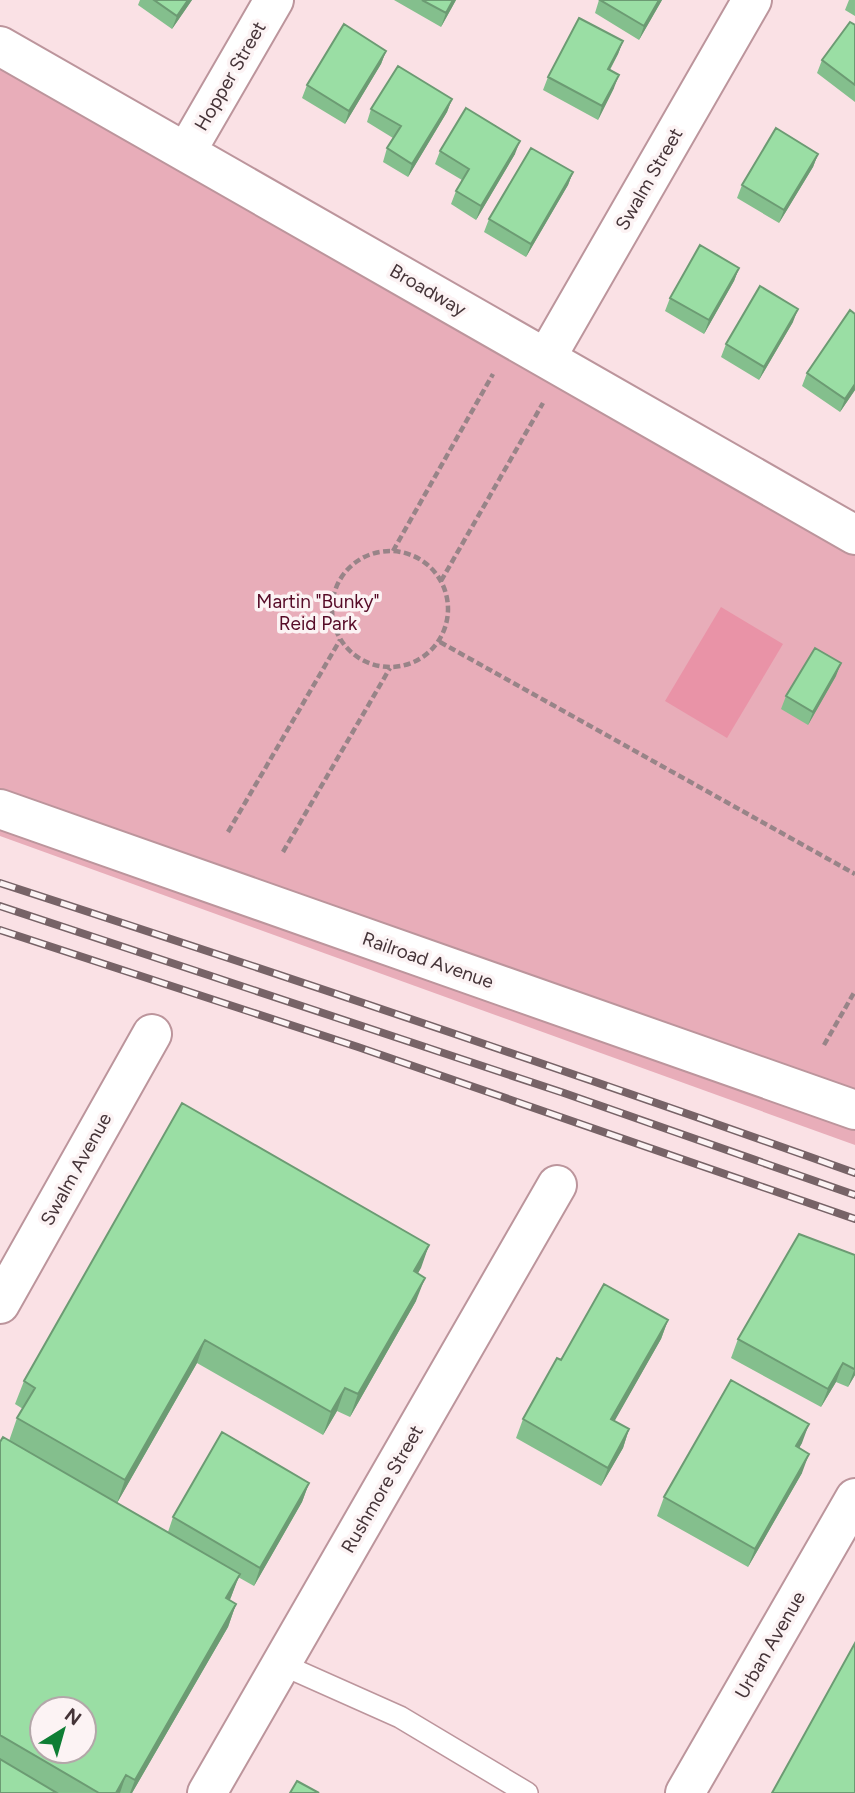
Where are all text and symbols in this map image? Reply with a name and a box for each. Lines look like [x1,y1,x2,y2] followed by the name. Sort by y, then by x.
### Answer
[189,17,271,135] street label: Hopper Street
[610,124,688,234] street label: Swalm Street
[386,259,470,321] street label: Broadway
[256,590,380,635] park label: Martin "Bunky" Reid Park
[359,927,497,993] street label: Railroad Avenue
[36,1109,116,1229] street label: Swalm Avenue
[336,1421,428,1557] street label: Rushmore Street
[730,1587,810,1703] street label: Urban Avenue
[28,1695,98,1765] north arrow
[60,1703,86,1730] text: N

